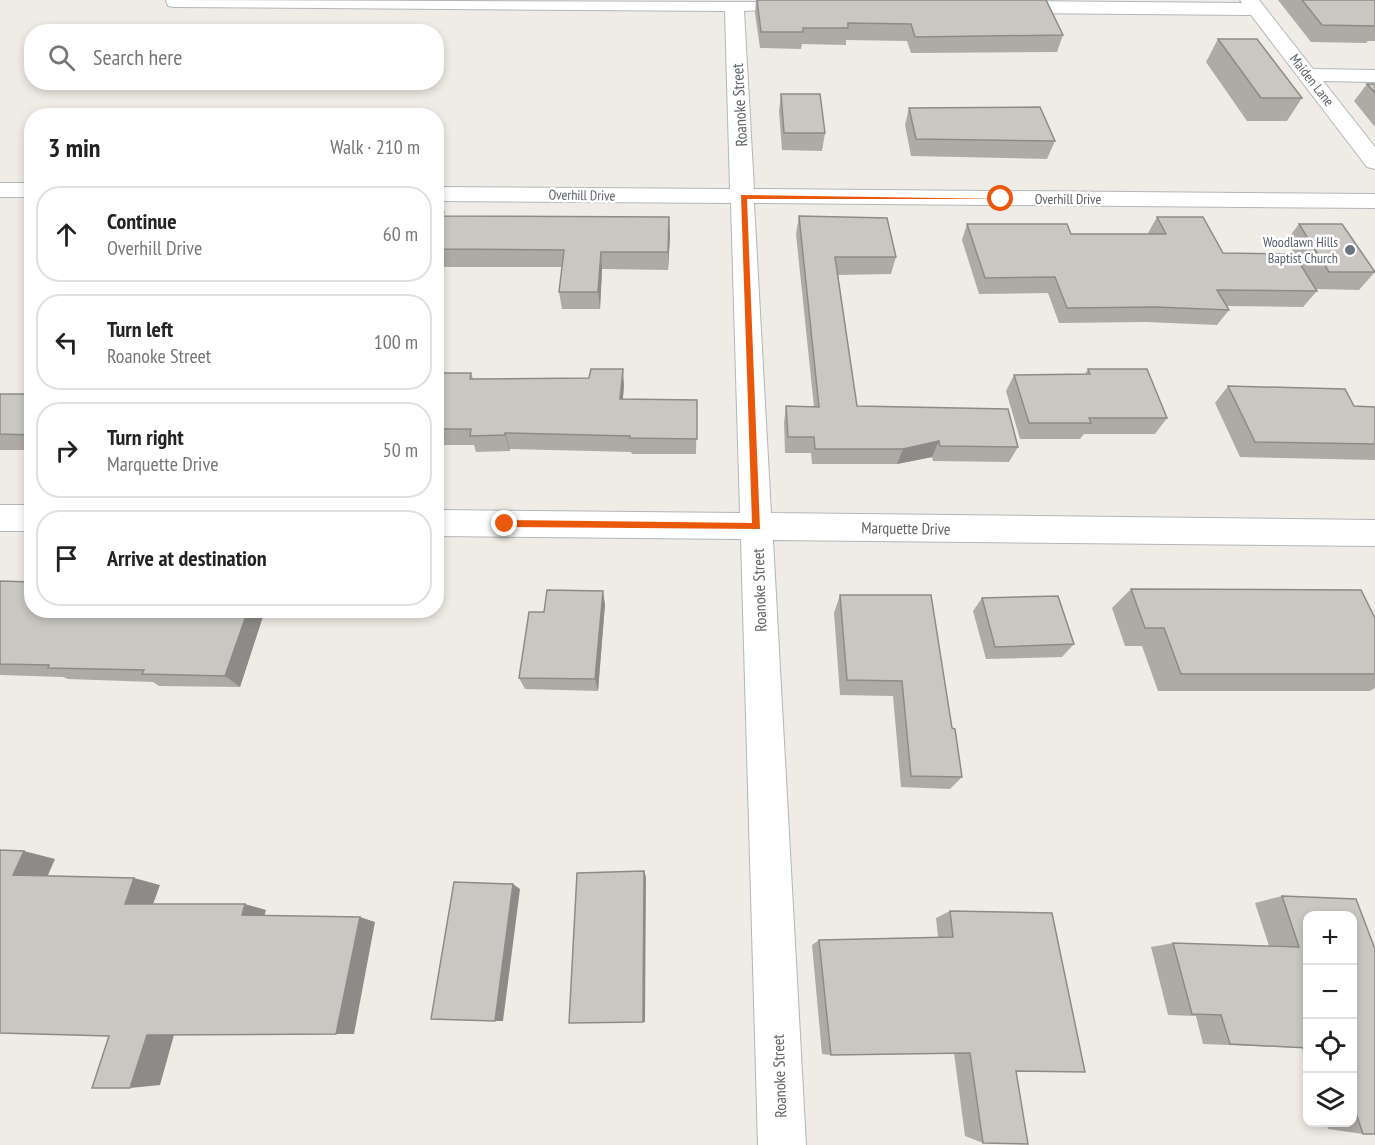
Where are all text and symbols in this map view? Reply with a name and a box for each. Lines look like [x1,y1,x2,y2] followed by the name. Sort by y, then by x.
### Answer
[24,24,444,90] search box
[45,41,78,74] icon: search
[93,43,182,71] text: Search here
[1286,50,1338,110] street label: Maiden Lane
[727,62,751,147] street label: Roanoke Street
[48,131,101,164] text: 3 min
[330,134,420,160] text: Walk · 210 m
[548,185,616,205] street label: Overhill Drive
[987,185,1013,211] route start
[1035,190,1102,208] street label: Overhill Drive
[107,207,177,235] text: Continue
[50,218,83,251] icon: ahead
[383,221,418,247] text: 60 m
[1263,233,1338,267] place label: Woodlawn Hills Baptist Church
[107,235,202,261] text: Overhill Drive
[1343,243,1357,257] marker: Woodlawn Hills Baptist Church
[107,315,173,343] text: Turn left
[50,326,83,359] icon: left
[374,329,418,355] text: 100 m
[107,343,211,369] text: Roanoke Street
[107,423,184,451] text: Turn right
[50,434,83,467] icon: right
[383,437,418,463] text: 50 m
[107,451,218,477] text: Marquette Drive
[491,510,517,536] route end
[861,517,951,539] street label: Marquette Drive
[50,542,83,575] icon: arrive
[107,544,267,572] text: Arrive at destination
[748,547,770,632] street label: Roanoke Street
[1303,911,1357,1127] map controls
[1303,911,1357,965] button: +
[1303,965,1357,1019] button: −
[1303,1019,1357,1073] button: locate
[768,1033,790,1118] street label: Roanoke Street
[1303,1073,1357,1127] button: layers

